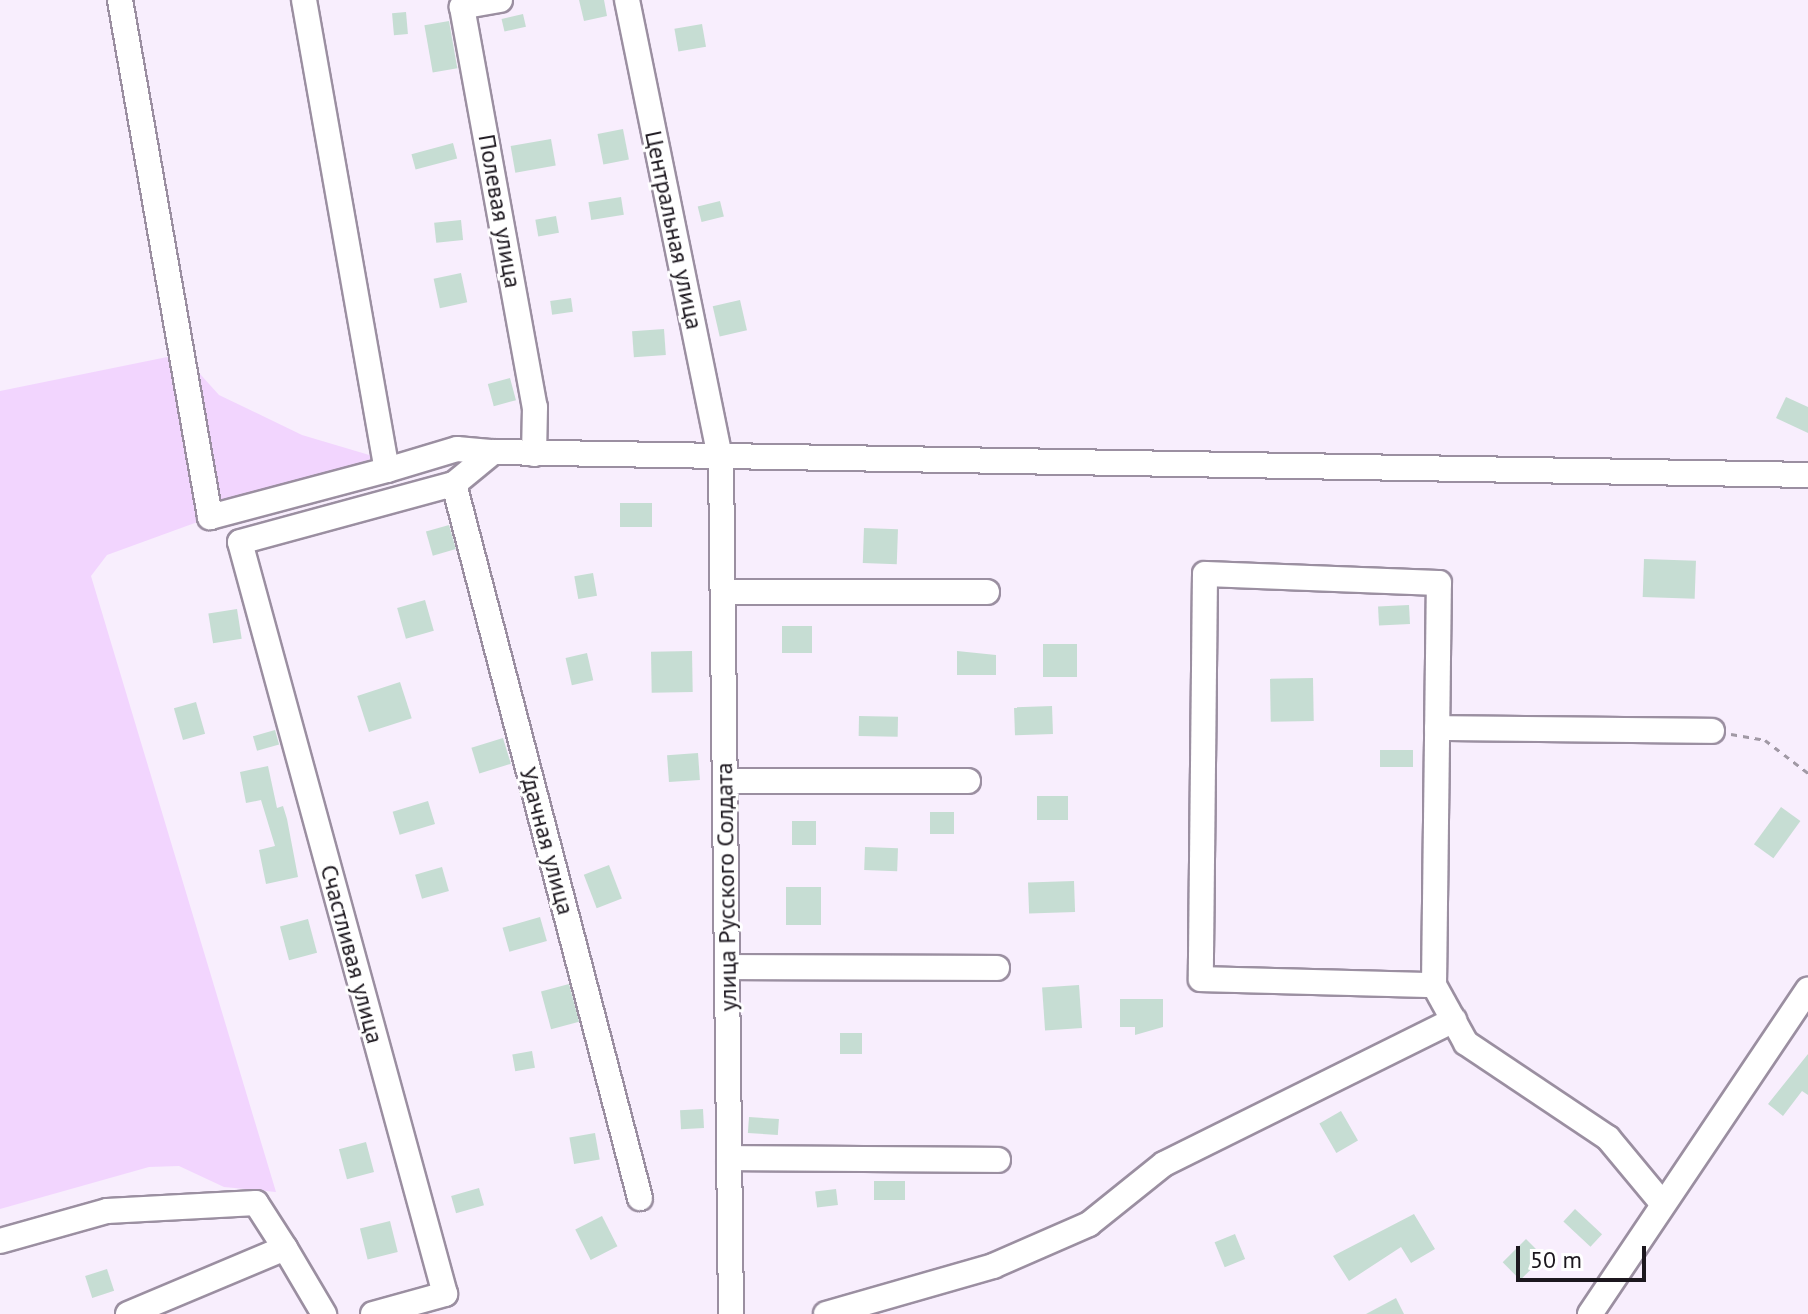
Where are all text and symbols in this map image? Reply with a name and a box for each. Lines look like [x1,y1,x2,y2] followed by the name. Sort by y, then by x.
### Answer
[639,128,709,332] street label: Центральная улица
[472,132,528,290] street label: Полевая улица
[709,762,743,1012] street label: улица Русского Солдата
[513,764,581,918] street label: Удачная улица
[314,862,390,1046] street label: Счастливая улица
[1520,1230,1650,1280] scale bar
[1530,1244,1582,1275] text: 50 m

